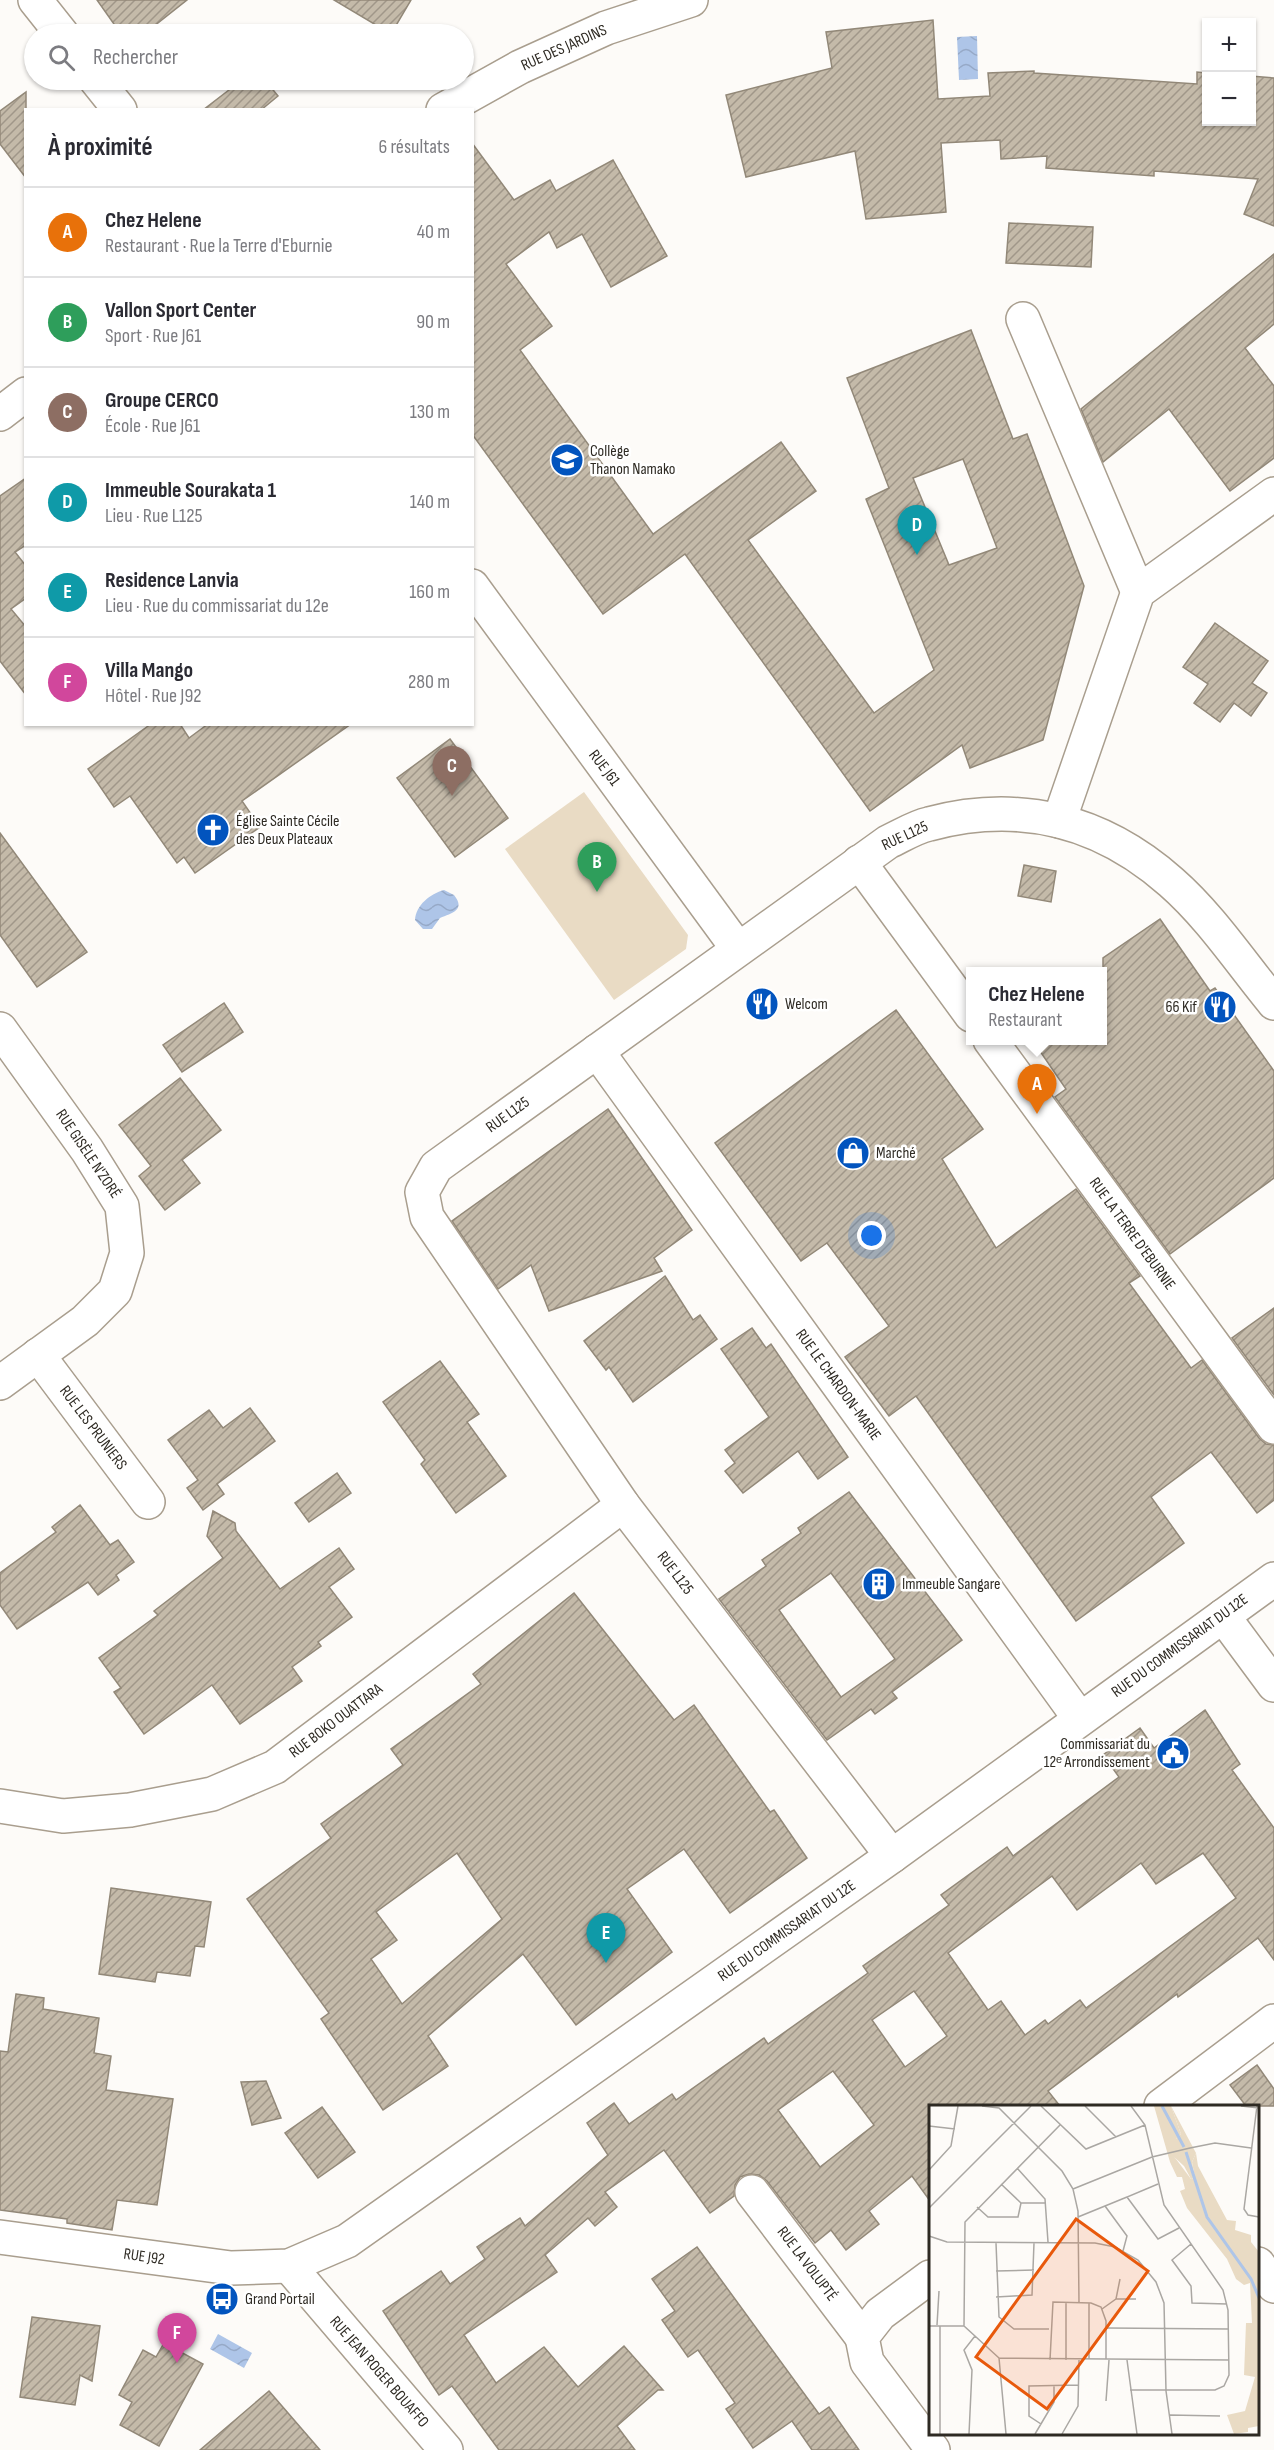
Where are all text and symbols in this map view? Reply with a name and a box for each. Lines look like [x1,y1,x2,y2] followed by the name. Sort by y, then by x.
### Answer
[1202,18,1256,126] map controls
[1202,18,1256,72] button: +
[518,21,610,75] street label: RUE DES JARDINS
[24,24,474,90] search box
[45,41,78,74] icon: search
[93,44,178,71] text: Rechercher
[1202,72,1256,126] button: −
[48,132,153,163] text: À proximité
[379,135,450,159] text: 6 résultats
[105,207,202,234] text: Chez Helene
[63,220,72,244] text: A
[417,220,450,244] text: 40 m
[105,234,333,258] text: Restaurant · Rue la Terre d'Eburnie
[105,297,256,324] text: Vallon Sport Center
[63,310,72,334] text: B
[416,310,450,334] text: 90 m
[105,324,201,348] text: Sport · Rue J61
[105,387,219,414] text: Groupe CERCO
[62,400,73,424] text: C
[410,400,450,424] text: 130 m
[105,414,200,438] text: École · Rue J61
[549,442,585,478] school or university icon: Collège Thanon Namako
[590,442,676,479] place label: Collège Thanon Namako
[105,477,276,504] text: Immeuble Sourakata 1
[62,490,73,514] text: D
[410,490,450,514] text: 140 m
[105,504,203,528] text: Lieu · Rue L125
[898,506,936,555] pin: D
[105,567,239,594] text: Residence Lanvia
[63,580,72,604] text: E
[409,580,450,604] text: 160 m
[105,594,329,618] text: Lieu · Rue du commissariat du 12e
[105,657,193,684] text: Villa Mango
[63,670,72,694] text: F
[408,670,450,694] text: 280 m
[105,684,202,708] text: Hôtel · Rue J92
[432,746,472,796] pin: C
[584,746,624,790] street label: RUE J61
[195,812,231,848] church icon: Église Sainte Cécile des Deux Plateaux
[236,812,340,849] place label: Église Sainte Cécile des Deux Plateaux
[879,817,931,855] street label: RUE L125
[578,842,616,892] pin: B
[966,967,1107,1045] popup
[988,981,1085,1008] text: Chez Helene
[744,986,780,1022] restaurant icon: Welcom
[1202,989,1238,1025] restaurant icon: 66 Kif
[785,995,828,1014] place label: Welcom
[1166,998,1197,1017] place label: 66 Kif
[988,1008,1062,1032] text: Restaurant
[1018,1064,1056,1114] pin: A
[483,1093,533,1137] street label: RUE L125
[51,1106,125,1202] street label: RUE GISÈLE N'ZORÉ
[835,1135,871,1171] shop icon: Marché
[876,1144,916,1163] place label: Marché
[1085,1174,1179,1294] street label: RUE LA TERRE D'EBURNIE
[857,1221,886,1250] your location
[791,1326,885,1444] street label: RUE LE CHARDON-MARIE
[55,1382,131,1474] street label: RUE LES PRUNIERS
[653,1548,697,1598] street label: RUE L125
[861,1566,897,1602] building icon: Immeuble Sangare
[902,1575,1000,1594] place label: Immeuble Sangare
[1108,1590,1252,1702] street label: RUE DU COMMISSARIAT DU 12E
[286,1680,387,1762] street label: RUE BOKO OUATTARA
[1044,1735,1150,1772] place label: Commissariat du 12ᵉ Arrondissement
[1155,1735,1191,1771] public building icon: Commissariat du 12ᵉ Arrondissement
[714,1876,860,1986] street label: RUE DU COMMISSARIAT DU 12E
[586,1914,626,1963] pin: E
[929,2105,1259,2435] inset map
[773,2223,841,2305] street label: RUE LA VOLUPTÉ
[122,2245,166,2269] street label: RUE J92
[204,2281,240,2317] bus stop icon: Grand Portail
[245,2290,315,2309] place label: Grand Portail
[325,2312,433,2432] street label: RUE JEAN ROGER BOUAFFO
[158,2314,196,2363] pin: F

